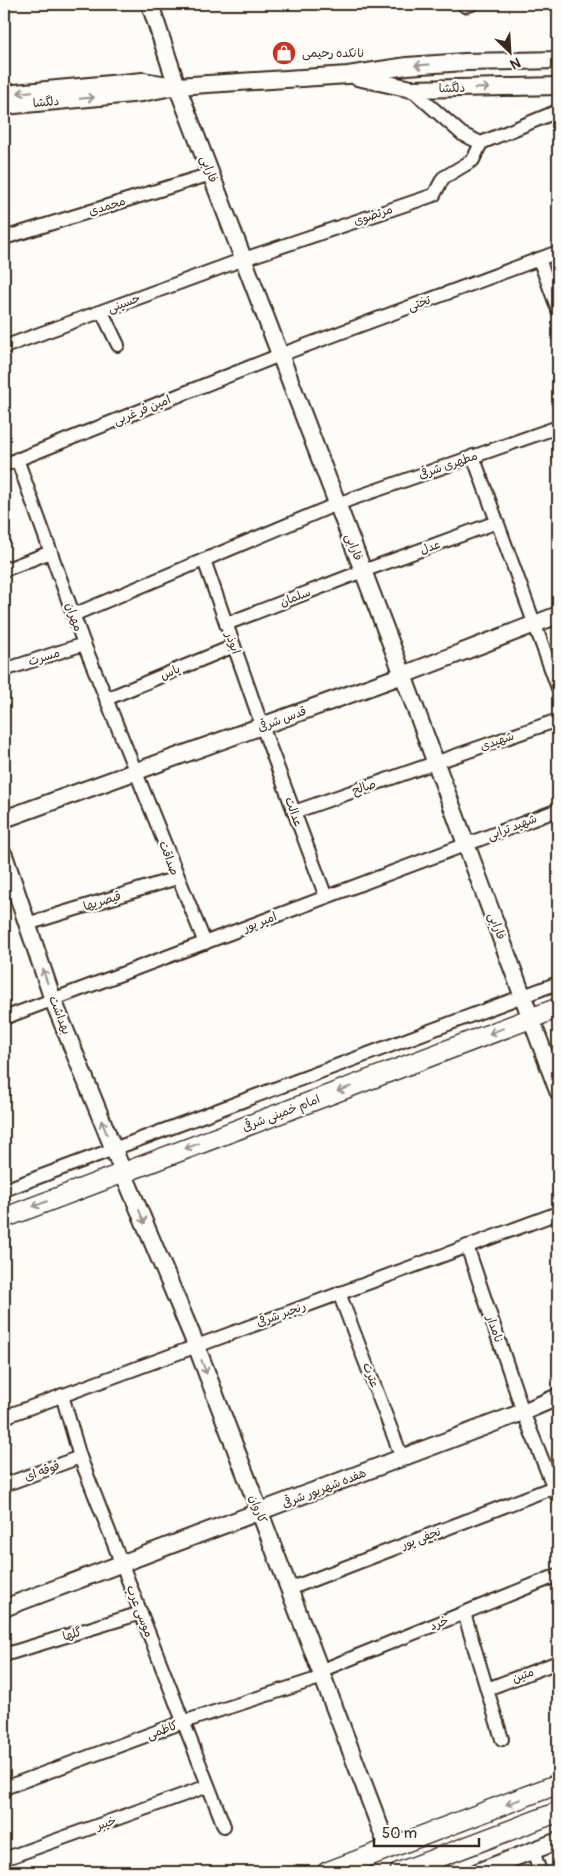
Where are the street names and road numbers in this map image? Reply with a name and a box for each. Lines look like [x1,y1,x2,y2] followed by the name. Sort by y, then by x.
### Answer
[439,81,465,96] street label: دلگشا
[32,94,60,111] street label: دلگشا
[197,154,220,185] street label: فارابی
[87,194,128,219] street label: محمدی
[352,202,395,229] street label: مرتضوی
[106,291,143,316] street label: حسینی
[406,292,433,315] street label: تختی
[111,392,173,429] street label: امین فر غربی
[417,448,480,483] street label: مطهری شرقی
[342,532,365,563] street label: فارابی
[418,537,442,558] street label: عدل
[278,585,313,610] street label: سلمان
[62,601,85,634] street label: مهران
[221,629,243,656] street label: ابوذر
[26,645,62,670] street label: مسرت
[158,662,182,683] street label: یاس
[256,704,309,735] street label: قدس شرقی
[478,729,516,754] street label: شهیدی
[350,776,378,799] street label: صالح
[281,795,306,829] street label: عدالت
[485,811,539,844] street label: شهید ترابی
[155,839,182,878] street label: صداقت
[81,889,123,914] street label: قیصریها
[240,909,279,936] street label: امیر پور
[485,911,508,942] street label: فارابی
[45,994,74,1037] street label: بهداشت
[240,1092,323,1136] street label: امام خمینی شرقی
[254,1299,308,1330] street label: رنجبر شرقی
[483,1312,506,1345] street label: نامدار
[359,1361,382,1390] street label: عترت
[22,1458,62,1485] street label: قوقه ای
[280,1465,369,1511] street label: هفده شهریور شرقی
[245,1493,270,1526] street label: کاروان
[398,1524,443,1553] street label: نجفی پور
[123,1583,156,1639] street label: موسی عرب
[428,1613,451,1634] street label: خرد
[61,1625,83,1644] street label: گلها
[510,1664,536,1686] street label: متین
[145,1718,180,1743] street label: کاظمی
[93,1813,118,1834] street label: خیبر

